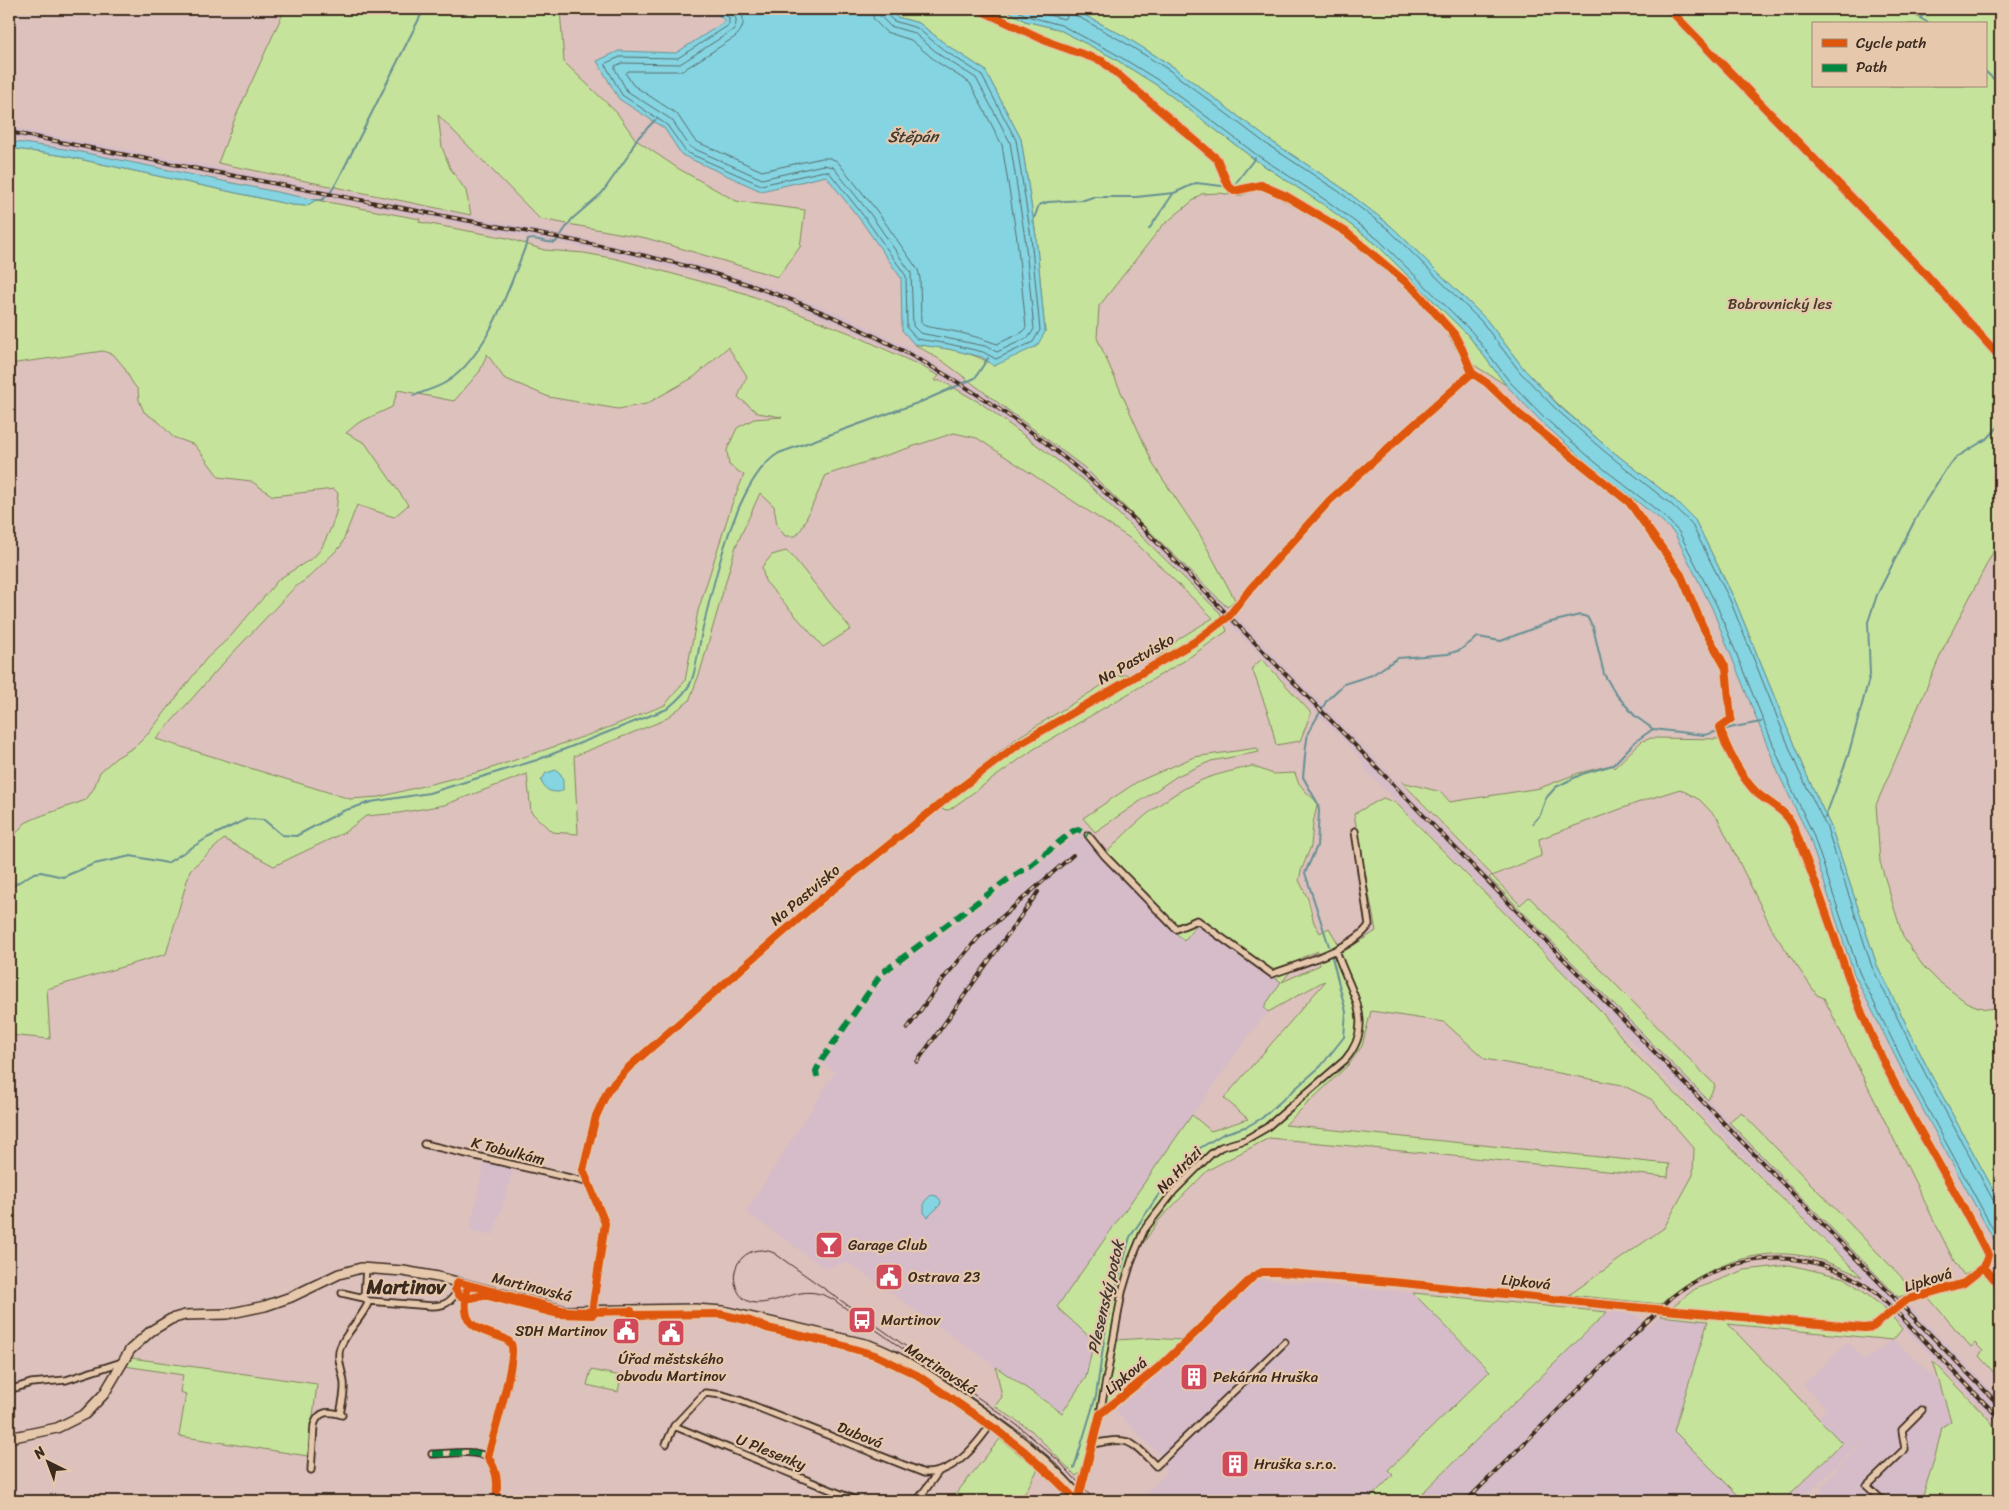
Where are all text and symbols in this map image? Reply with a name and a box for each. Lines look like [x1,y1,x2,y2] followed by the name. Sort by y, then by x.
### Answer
[1812,22,1986,88] legend
[1856,30,1927,56] text: Cycle path
[1856,54,1887,80] text: Path
[888,122,941,151] water label: Štěpán
[1728,291,1832,317] park label: Bobrovnický les
[1093,626,1180,692] street label: Na Pastvisko
[764,857,846,932] street label: Na Pastvisko
[469,1129,548,1173] street label: K Tobulkám
[1150,1140,1209,1200] street label: Na Hrázi
[814,1230,844,1260] bar icon: Garage Club
[848,1232,927,1258] place label: Garage Club
[1078,1235,1133,1357] water label: Plesenský potok
[1901,1260,1956,1300] street label: Lipková
[874,1262,904,1292] public building icon: Ostrava 23
[908,1264,980,1290] place label: Ostrava 23
[489,1265,575,1310] street label: Martinovská
[1500,1267,1552,1298] street label: Lipková
[366,1270,447,1305] district label: Martinov
[847,1305,877,1335] bus stop icon: Martinov
[881,1307,941,1333] place label: Martinov
[611,1316,641,1346] public building icon: SDH Martinov
[515,1318,608,1344] place label: SDH Martinov
[656,1318,686,1348] public building icon: Úřad městského obvodu Martinov
[900,1336,983,1402] street label: Martinovská
[616,1346,727,1389] place label: Úřad městského obvodu Martinov
[1099,1350,1154,1402] street label: Lipková
[1179,1362,1209,1392] building icon: Pekárna Hruška
[1213,1364,1319,1390] place label: Pekárna Hruška
[833,1414,887,1456] street label: Dubová
[732,1426,810,1478] street label: U Plesenky
[22,1438,72,1488] north arrow
[27,1440,52,1466] text: N
[1220,1449,1250,1479] building icon: Hruška s.r.o.
[1254,1451,1337,1477] place label: Hruška s.r.o.

